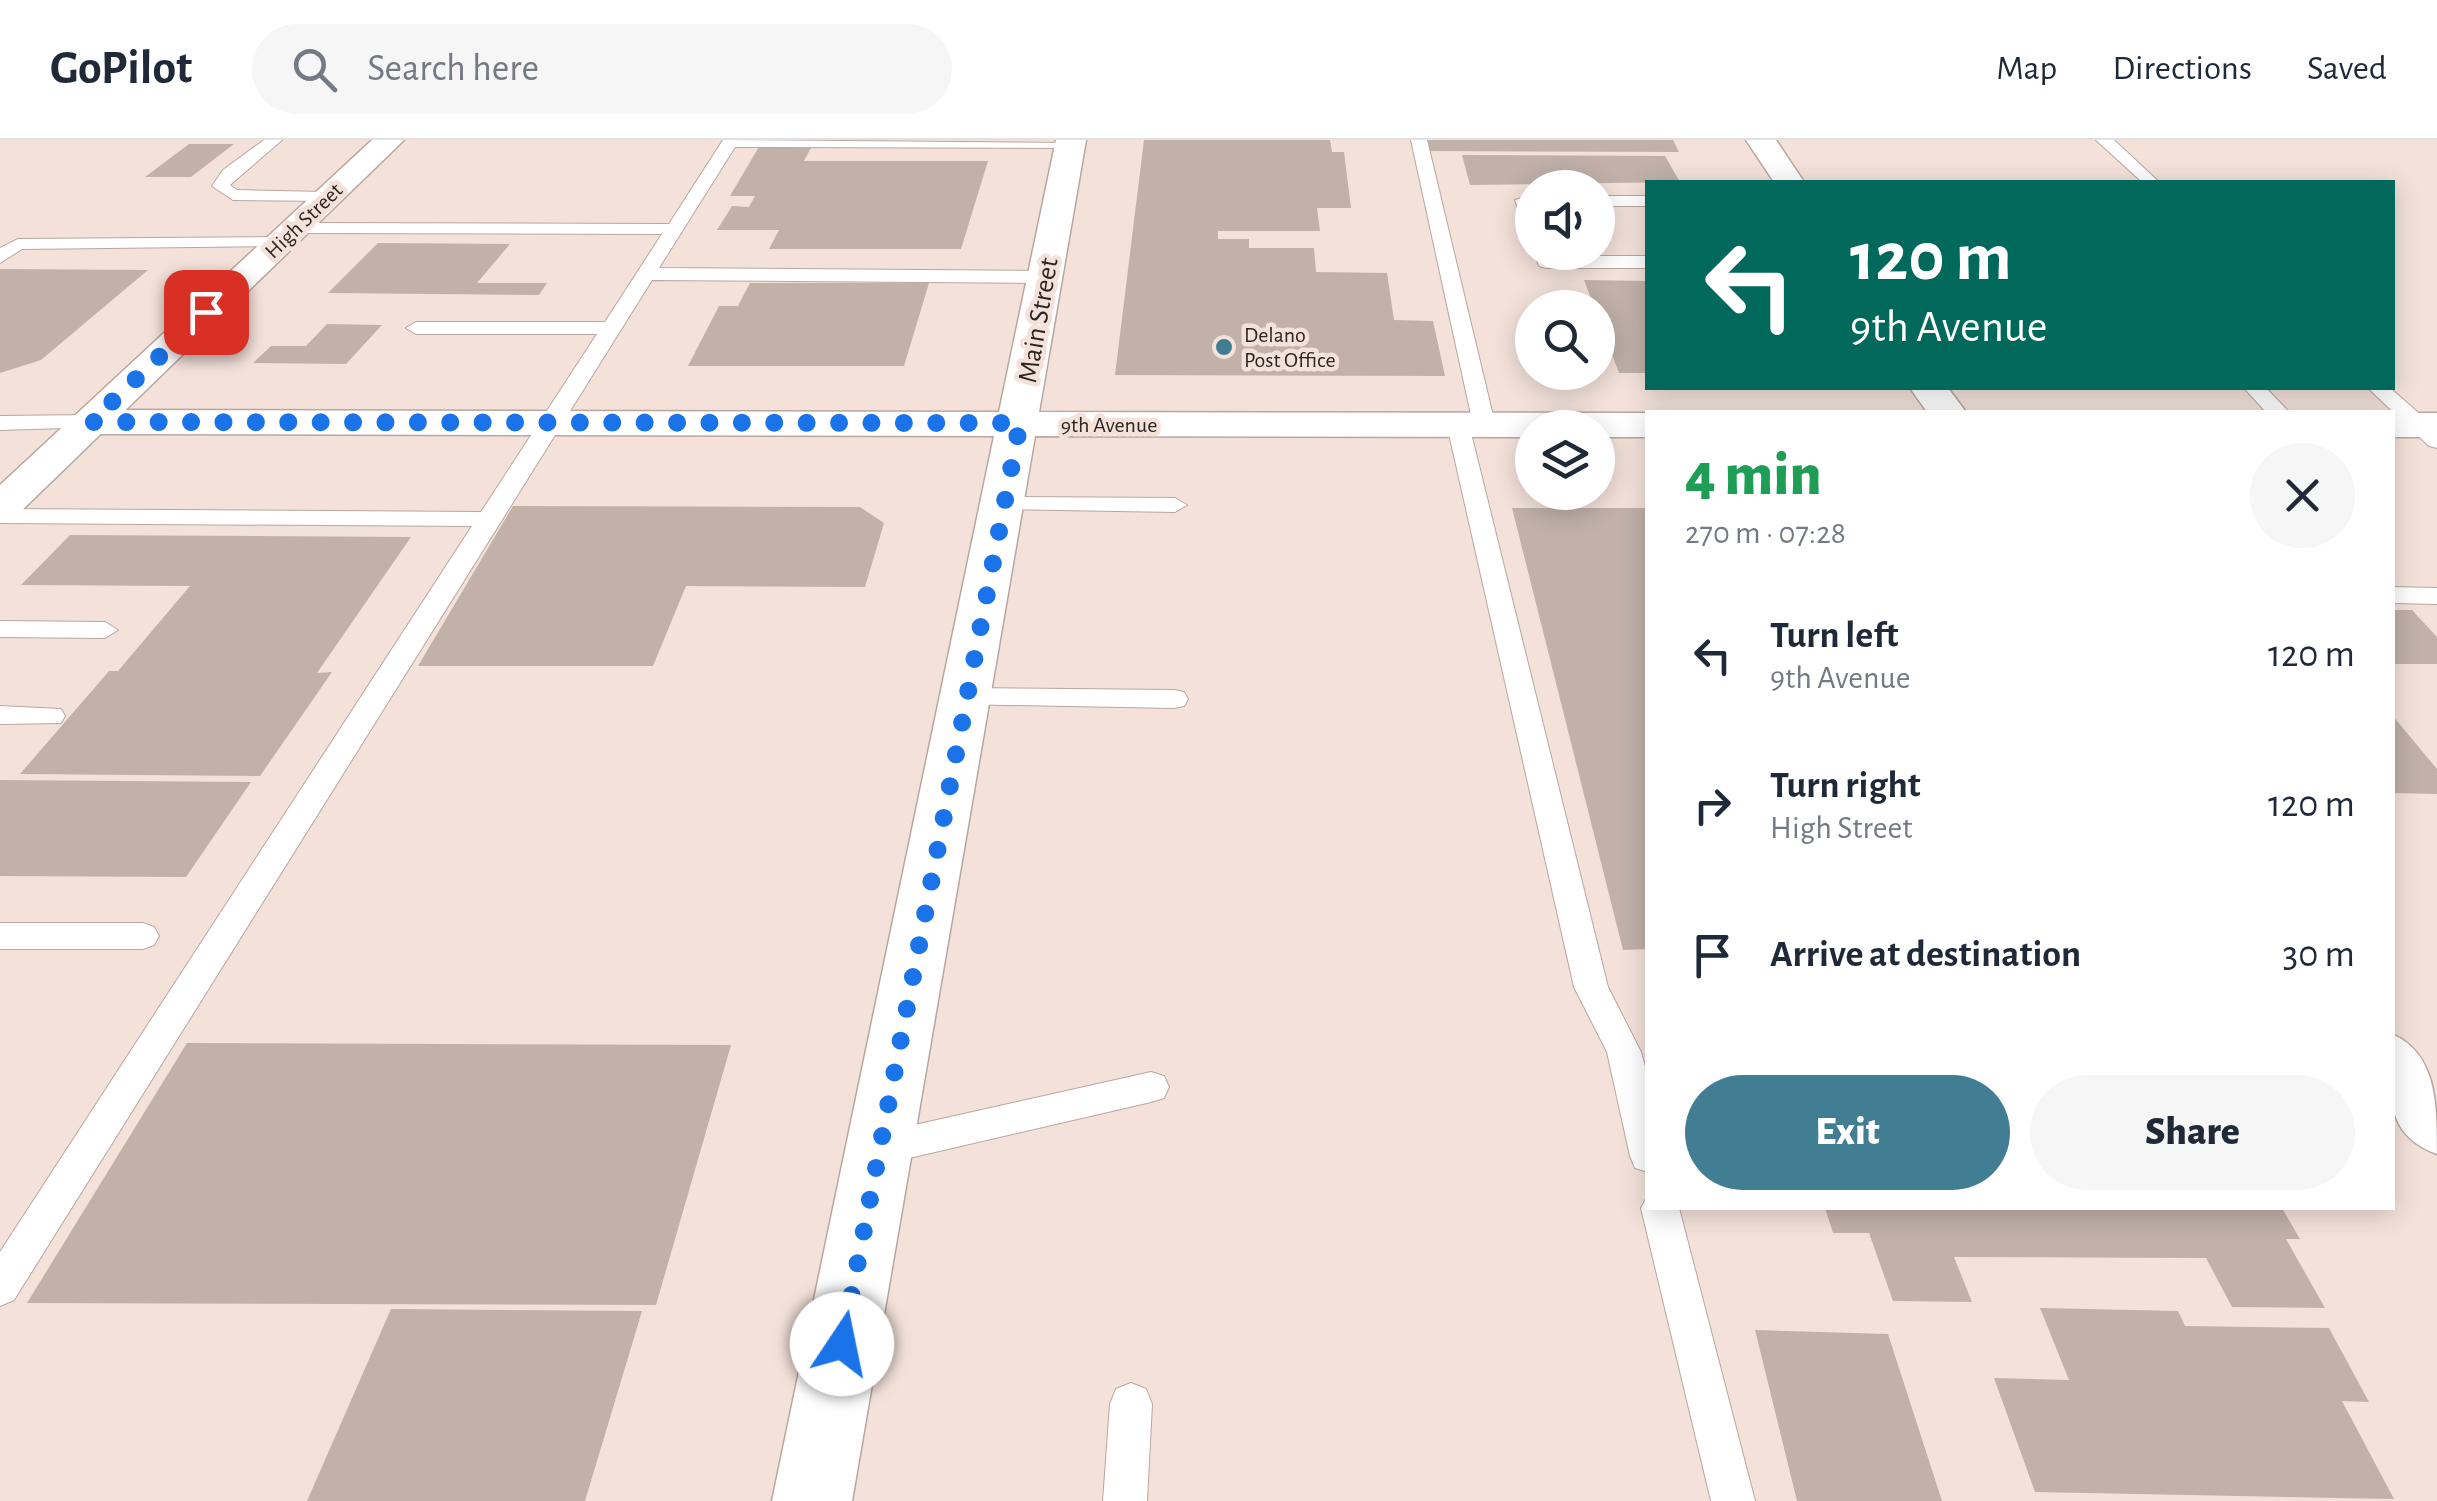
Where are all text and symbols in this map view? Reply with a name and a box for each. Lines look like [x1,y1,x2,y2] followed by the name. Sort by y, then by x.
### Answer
[252,24,952,114] search box
[287,42,342,97] icon: search
[50,45,192,93] text: GoPilot
[367,50,539,88] text: Search here
[1996,51,2057,86] text: Map
[2112,51,2252,86] text: Directions
[2307,51,2387,86] text: Saved
[1515,170,1615,510] map controls
[1515,170,1615,270] button: sound
[261,179,347,263] street label: High Street
[1685,220,1815,350] icon: left
[1850,223,2012,293] text: 120 m
[1014,256,1064,385] street label: Main Street
[164,270,249,355] pin
[179,285,234,340] icon: arrive
[1515,290,1615,390] button: search
[1850,305,2048,350] text: 9th Avenue
[1244,324,1336,371] place label: Delano Post Office
[1213,336,1235,358] marker: Delano Post Office
[1515,410,1615,510] button: layers
[1061,414,1157,436] street label: 9th Avenue
[2250,443,2355,548] button: close
[1685,446,1822,506] text: 4 min
[1685,517,1846,549] text: 270 m · 07:28
[1770,617,1898,655] text: Turn left
[1685,628,1740,683] icon: left
[2268,636,2355,674] text: 120 m
[1770,662,1910,694] text: 9th Avenue
[1770,767,1920,805] text: Turn right
[1685,778,1740,833] icon: right
[2268,786,2355,824] text: 120 m
[1770,812,1912,844] text: High Street
[1685,928,1740,983] icon: arrive
[1770,936,2081,974] text: Arrive at destination
[2283,936,2355,974] text: 30 m
[1685,1075,2010,1190] button: Exit
[2030,1075,2355,1190] button: Share
[790,1292,894,1396] position arrow

